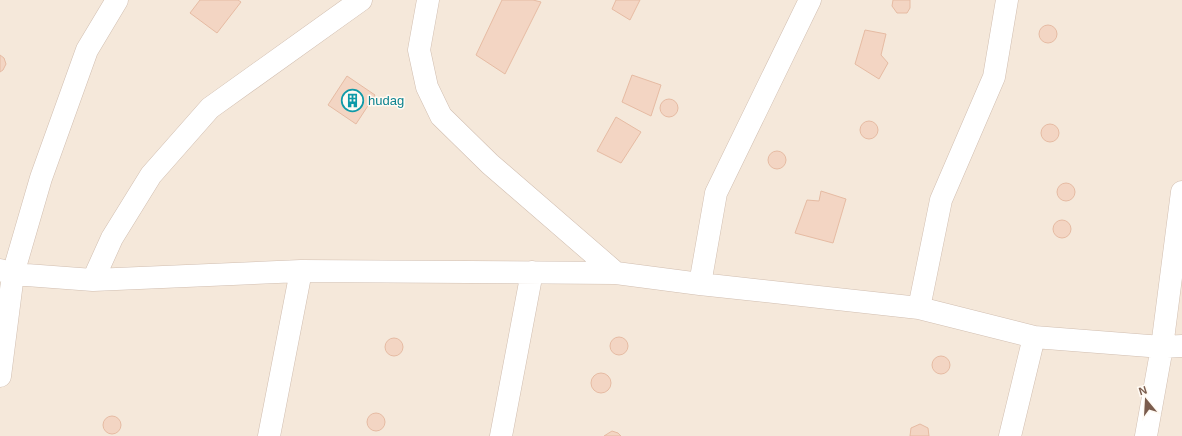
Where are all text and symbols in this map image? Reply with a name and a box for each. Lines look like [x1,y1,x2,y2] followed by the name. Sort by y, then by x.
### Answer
[339,87,365,113] building icon: hudag
[368,93,404,108] place label: hudag
[1126,380,1166,420] north arrow
[1137,384,1149,397] text: N

